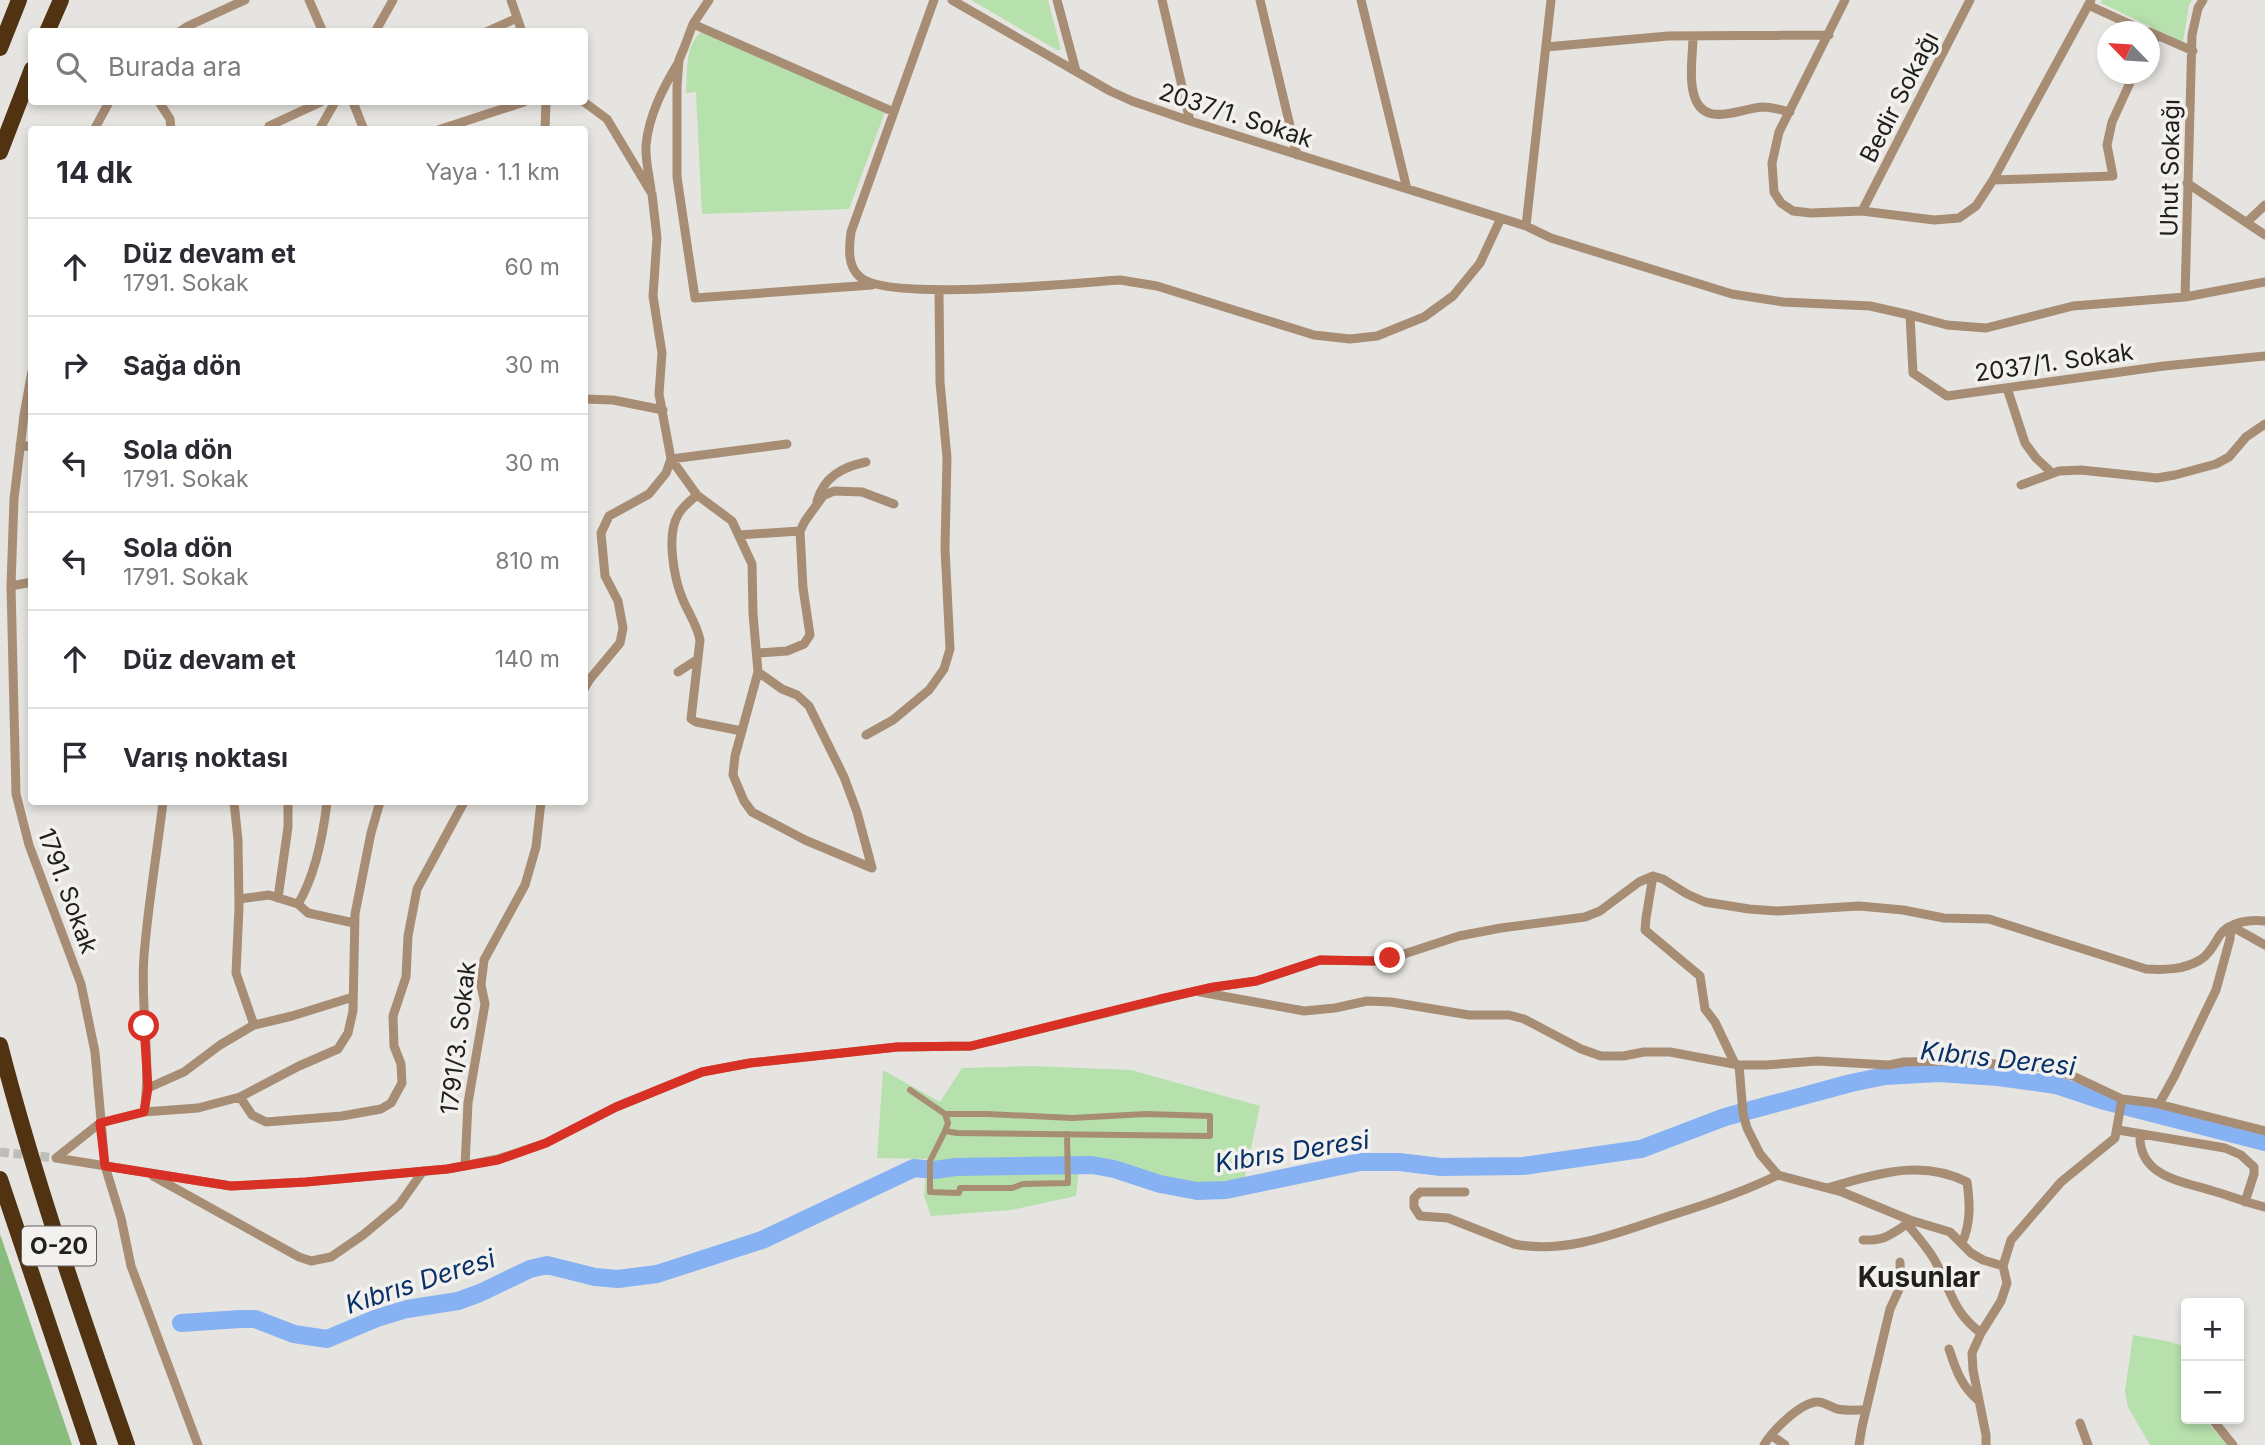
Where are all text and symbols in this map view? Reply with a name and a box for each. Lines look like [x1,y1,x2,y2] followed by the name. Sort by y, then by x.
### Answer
[2097,21,2160,84] north arrow
[1854,27,1944,167] street label: Bedir Sokağı
[28,28,588,105] search box
[52,48,90,86] icon: search
[108,51,242,82] text: Burada ara
[1155,77,1317,153] street label: 2037/1. Sokak
[2154,99,2186,237] street label: Uhut Sokağı
[56,154,133,190] text: 14 dk
[426,158,560,186] text: Yaya · 1.1 km
[123,238,296,269] text: Düz devam et
[56,248,94,286] icon: ahead
[505,253,560,281] text: 60 m
[123,269,249,297] text: 1791. Sokak
[1973,337,2135,387] street label: 2037/1. Sokak
[56,346,94,384] icon: right
[123,350,241,381] text: Sağa dön
[505,351,560,379] text: 30 m
[123,434,233,465] text: Sola dön
[56,444,94,482] icon: left
[505,449,560,477] text: 30 m
[123,465,249,493] text: 1791. Sokak
[123,532,233,563] text: Sola dön
[56,542,94,580] icon: left
[495,547,560,575] text: 810 m
[123,563,249,591] text: 1791. Sokak
[56,640,94,678] icon: ahead
[123,644,296,675] text: Düz devam et
[495,645,560,673] text: 140 m
[56,738,94,776] icon: arrive
[123,742,288,773] text: Varış noktası
[32,824,104,958] street label: 1791. Sokak
[1374,942,1405,973] route end
[434,960,482,1116] street label: 1791/3. Sokak
[128,1010,159,1041] route start
[1919,1034,2078,1082] water label: Kıbrıs Deresi
[1213,1123,1372,1178] water label: Kıbrıs Deresi
[22,1226,96,1266] road number: O-20
[341,1242,500,1320] water label: Kıbrıs Deresi
[1858,1260,1980,1294] district label: Kusunlar
[2181,1298,2244,1424] map controls
[2181,1298,2244,1361] button: +
[2181,1361,2244,1424] button: −

